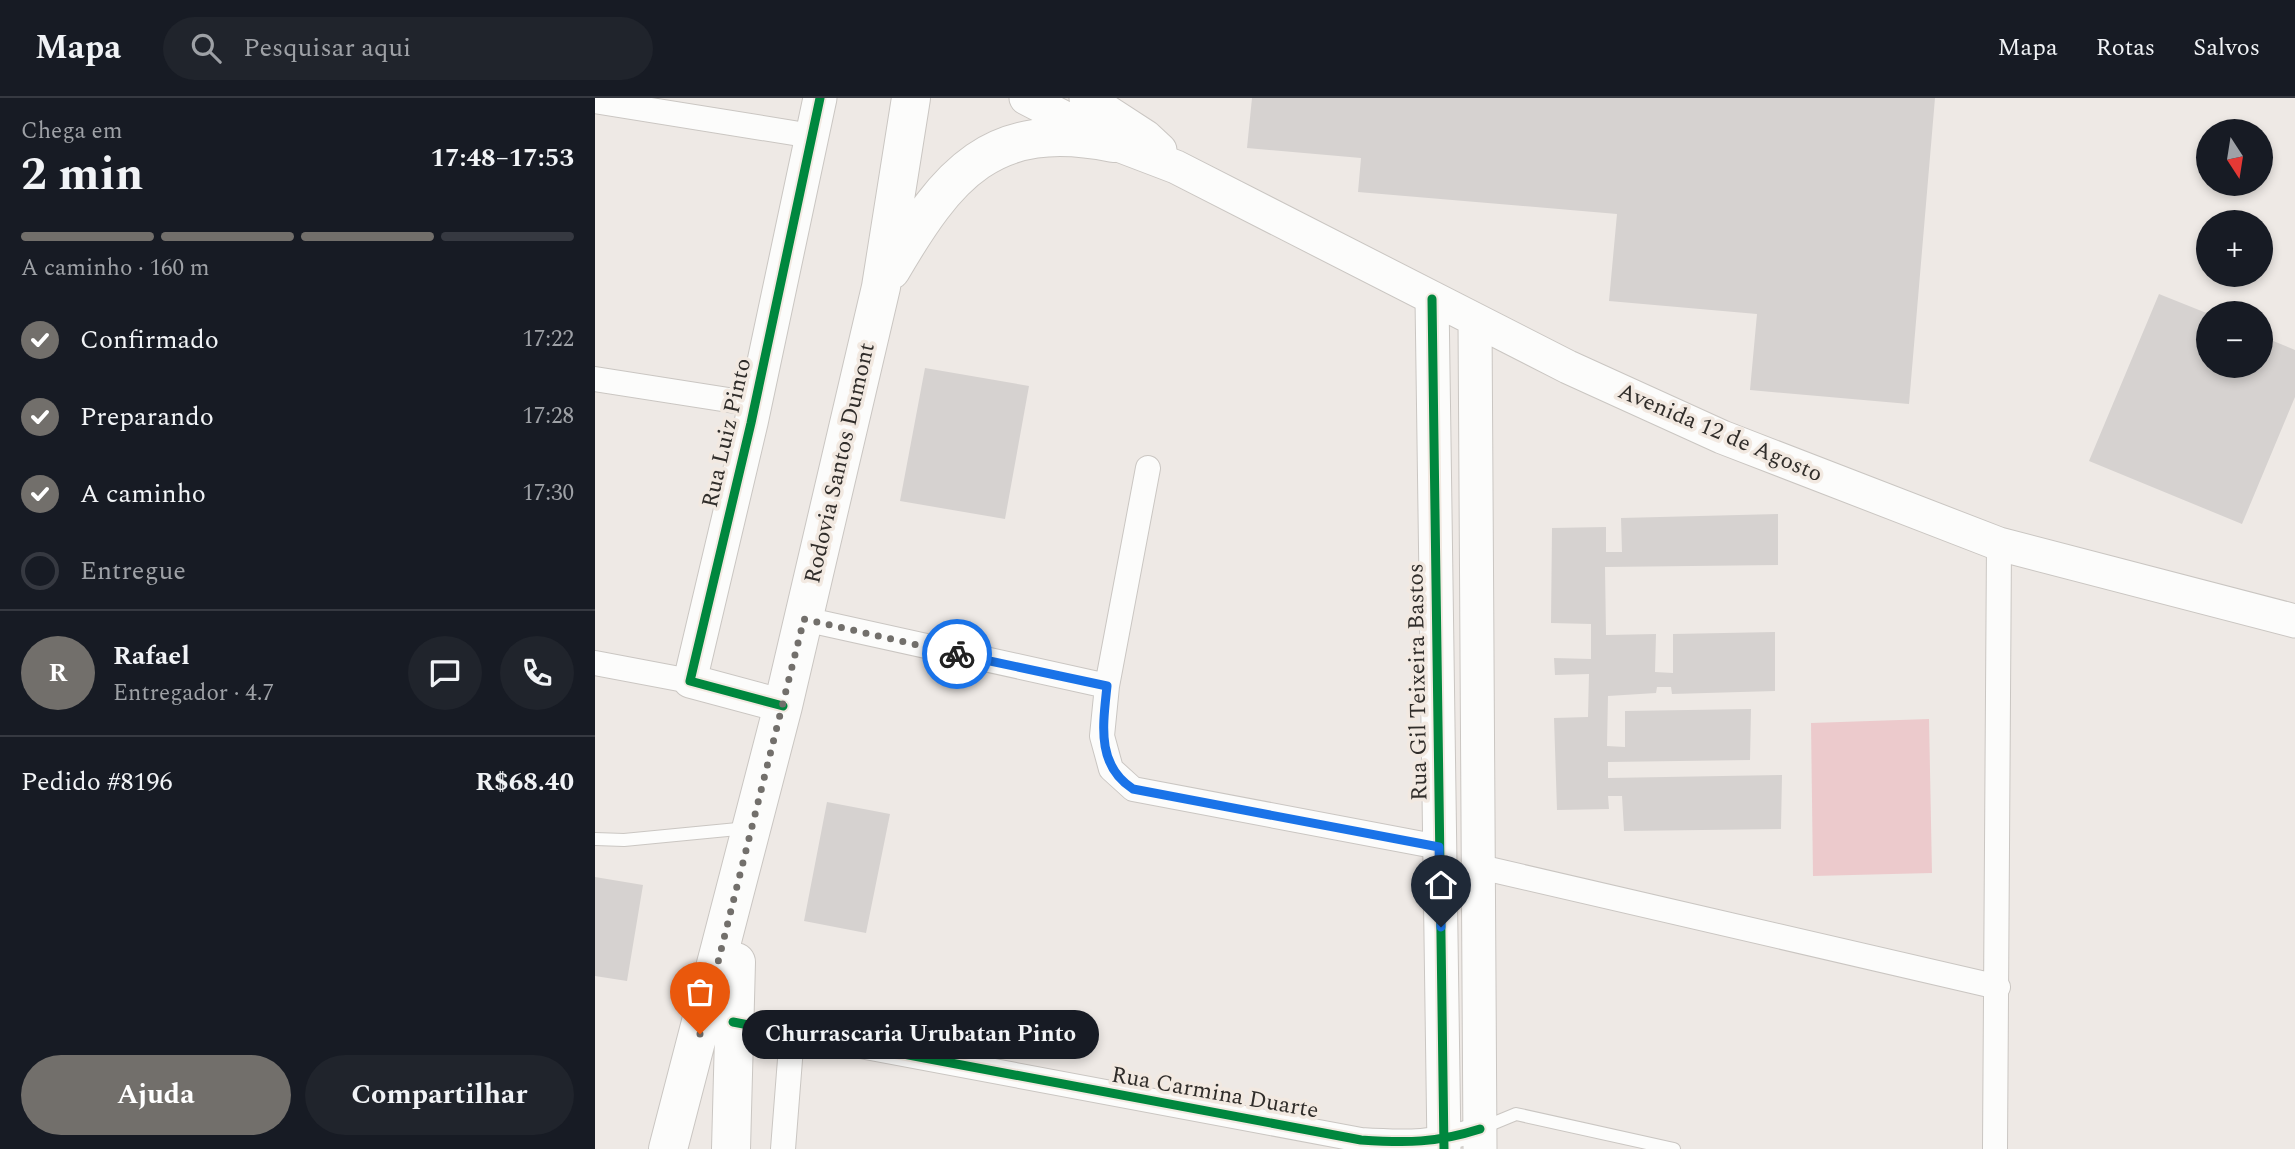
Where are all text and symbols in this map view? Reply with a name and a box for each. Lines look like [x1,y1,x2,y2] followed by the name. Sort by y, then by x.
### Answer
[163,17,653,80] search box
[35,23,121,73] text: Mapa
[243,28,411,68] text: Pesquisar aqui
[187,29,225,67] icon: search
[1998,30,2058,66] text: Mapa
[2096,30,2155,66] text: Rotas
[2193,30,2260,66] text: Salvos
[21,114,122,149] text: Chega em
[2196,119,2273,196] north arrow
[2196,119,2273,378] map controls
[430,138,574,178] text: 17:48–17:53
[21,140,143,210] text: 2 min
[2196,210,2273,287] button: +
[21,251,210,286] text: A caminho · 160 m
[2196,301,2273,378] button: −
[80,320,219,360] text: Confirmado
[21,321,59,359] icon: check
[522,322,574,357] text: 17:22
[795,339,885,587] street label: Rodovia Santos Dumont
[693,355,761,511] street label: Rua Luiz Pinto
[1612,374,1828,492] street label: Avenida 12 de Agosto
[80,397,214,437] text: Preparando
[21,398,59,436] icon: check
[522,399,574,434] text: 17:28
[80,474,206,514] text: A caminho
[21,475,59,513] icon: check
[522,476,574,511] text: 17:30
[80,551,186,591] text: Entregue
[1398,563,1438,801] street label: Rua Gil Teixeira Bastos
[922,619,992,689] courier
[938,635,976,673] icon: bike
[113,636,190,676] text: Rafael
[408,636,482,710] button: chat
[500,636,574,710] button: phone
[49,653,67,693] text: R
[113,676,274,711] text: Entregador · 4.7
[21,762,172,802] text: Pedido #8196
[475,762,574,802] text: R$68.40
[1411,855,1471,927] pin
[1422,866,1460,904] icon: home
[670,962,730,1034] pin
[681,973,719,1011] icon: bag
[742,1010,1099,1058] callout: Churrascaria Urubatan Pinto
[765,1017,1076,1052] text: Churrascaria Urubatan Pinto
[21,1055,291,1135] button: Ajuda
[305,1055,574,1135] button: Compartilhar
[1109,1058,1321,1128] street label: Rua Carmina Duarte

